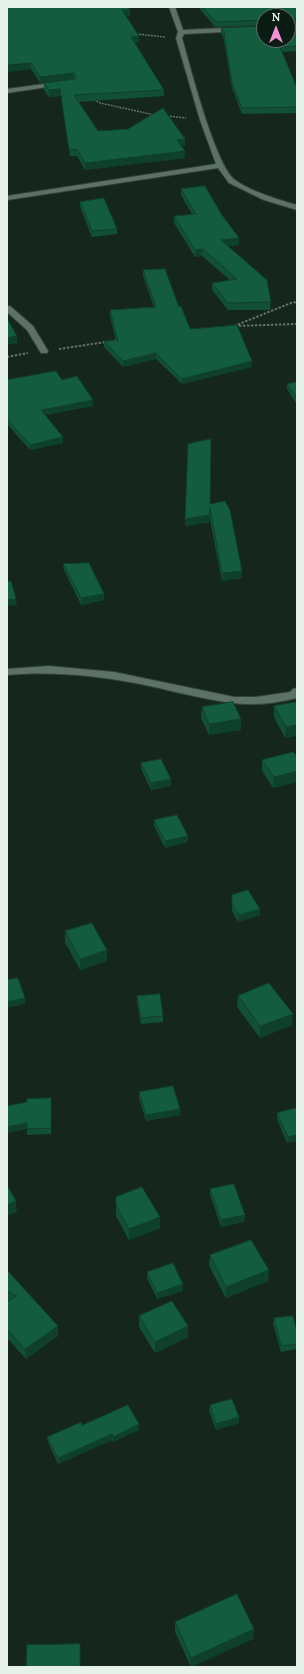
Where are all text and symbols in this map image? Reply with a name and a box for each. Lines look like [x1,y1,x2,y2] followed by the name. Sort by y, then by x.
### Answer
[256,8,296,48] north arrow
[272,10,280,24] text: N

